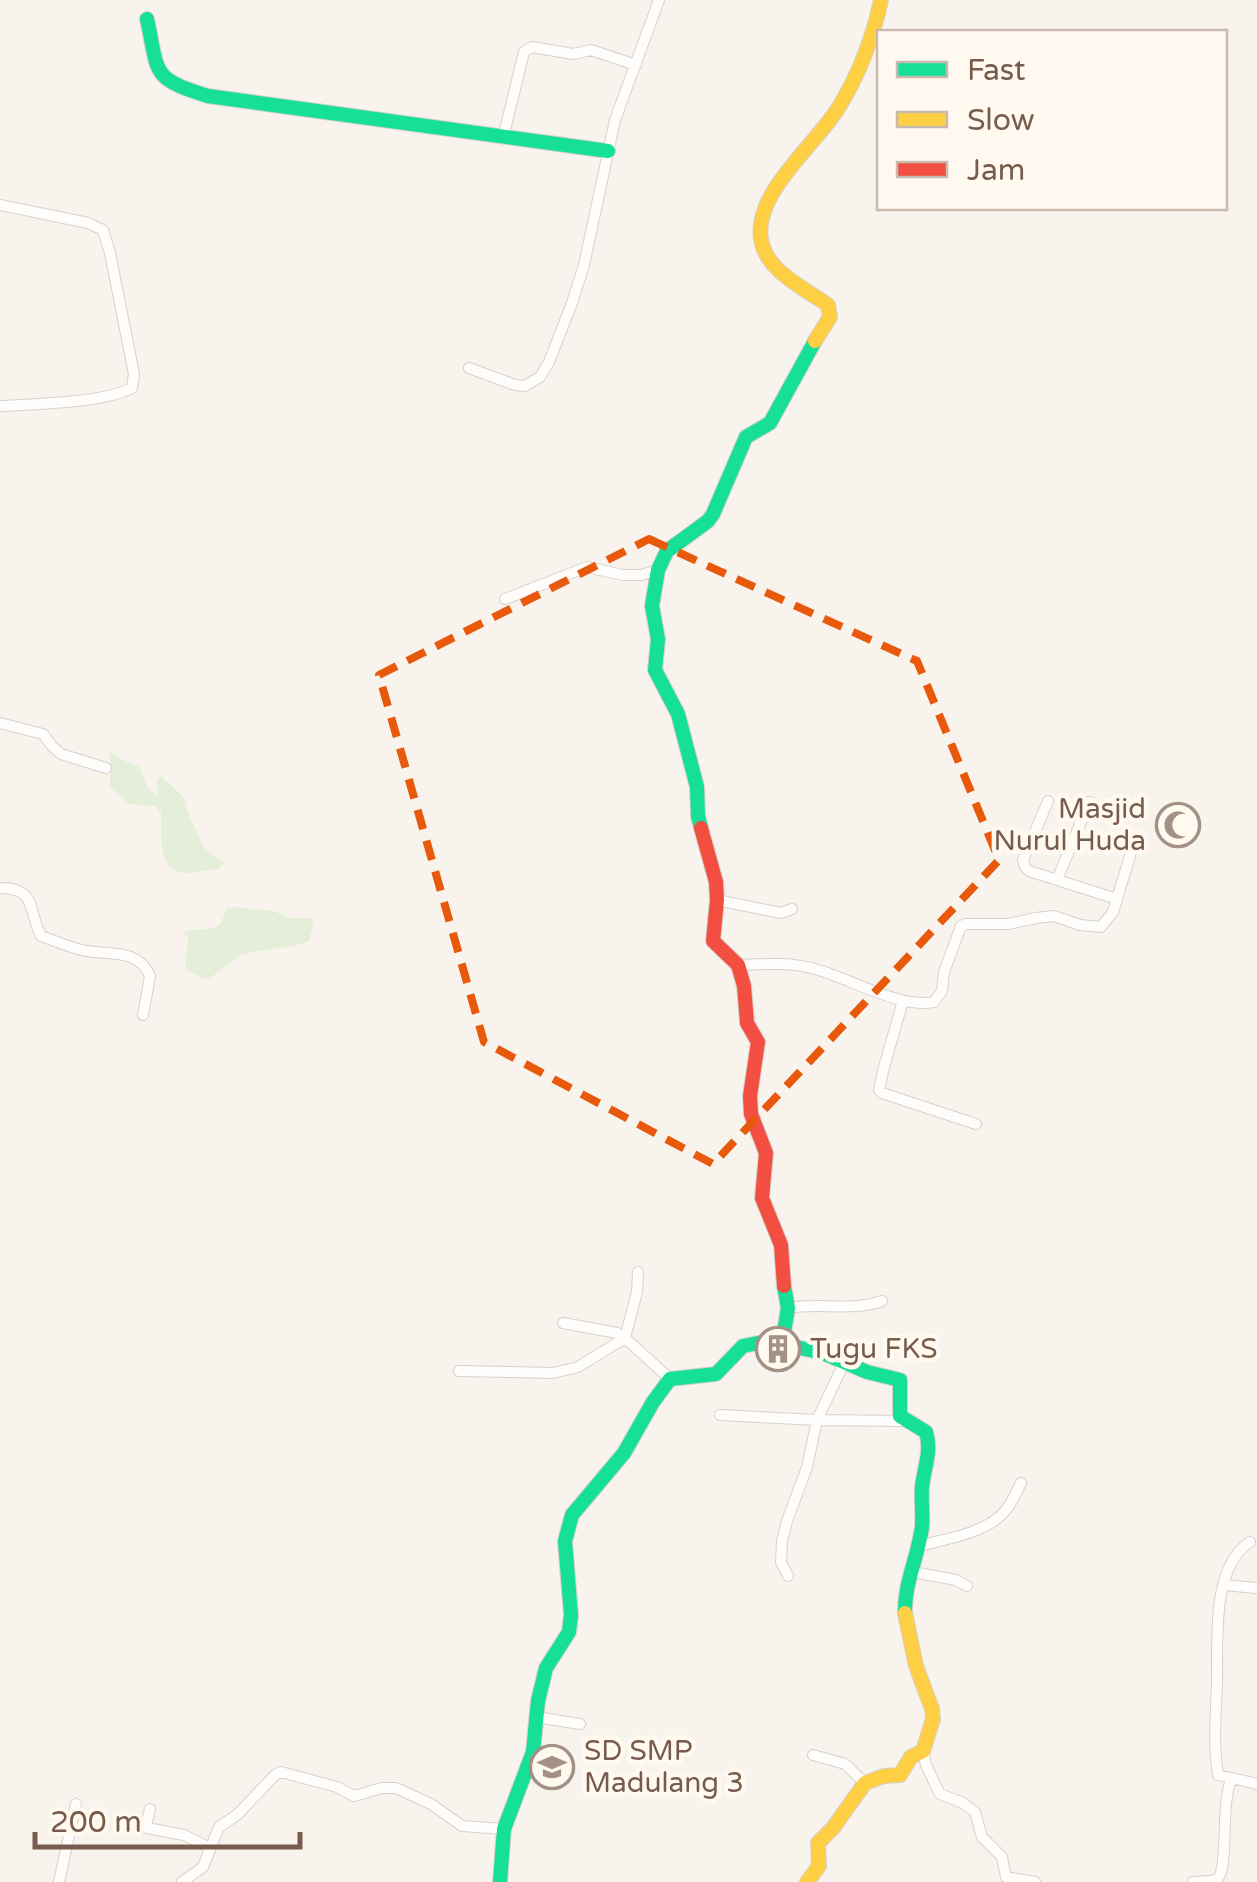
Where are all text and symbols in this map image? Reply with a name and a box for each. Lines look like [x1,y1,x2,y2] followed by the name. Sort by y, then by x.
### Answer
[877,30,1227,210] legend
[967,52,1026,89] text: Fast
[967,102,1035,139] text: Slow
[967,152,1025,189] text: Jam
[994,792,1146,858] place label: Masjid Nurul Huda
[1155,802,1201,848] mosque icon: Masjid Nurul Huda
[755,1326,801,1372] building icon: Tugu FKS
[810,1332,937,1366] place label: Tugu FKS
[584,1734,744,1800] place label: SD SMP Madulang 3
[529,1744,575,1790] school or university icon: SD SMP Madulang 3
[35,1787,300,1849] scale bar
[50,1804,142,1841] text: 200 m

